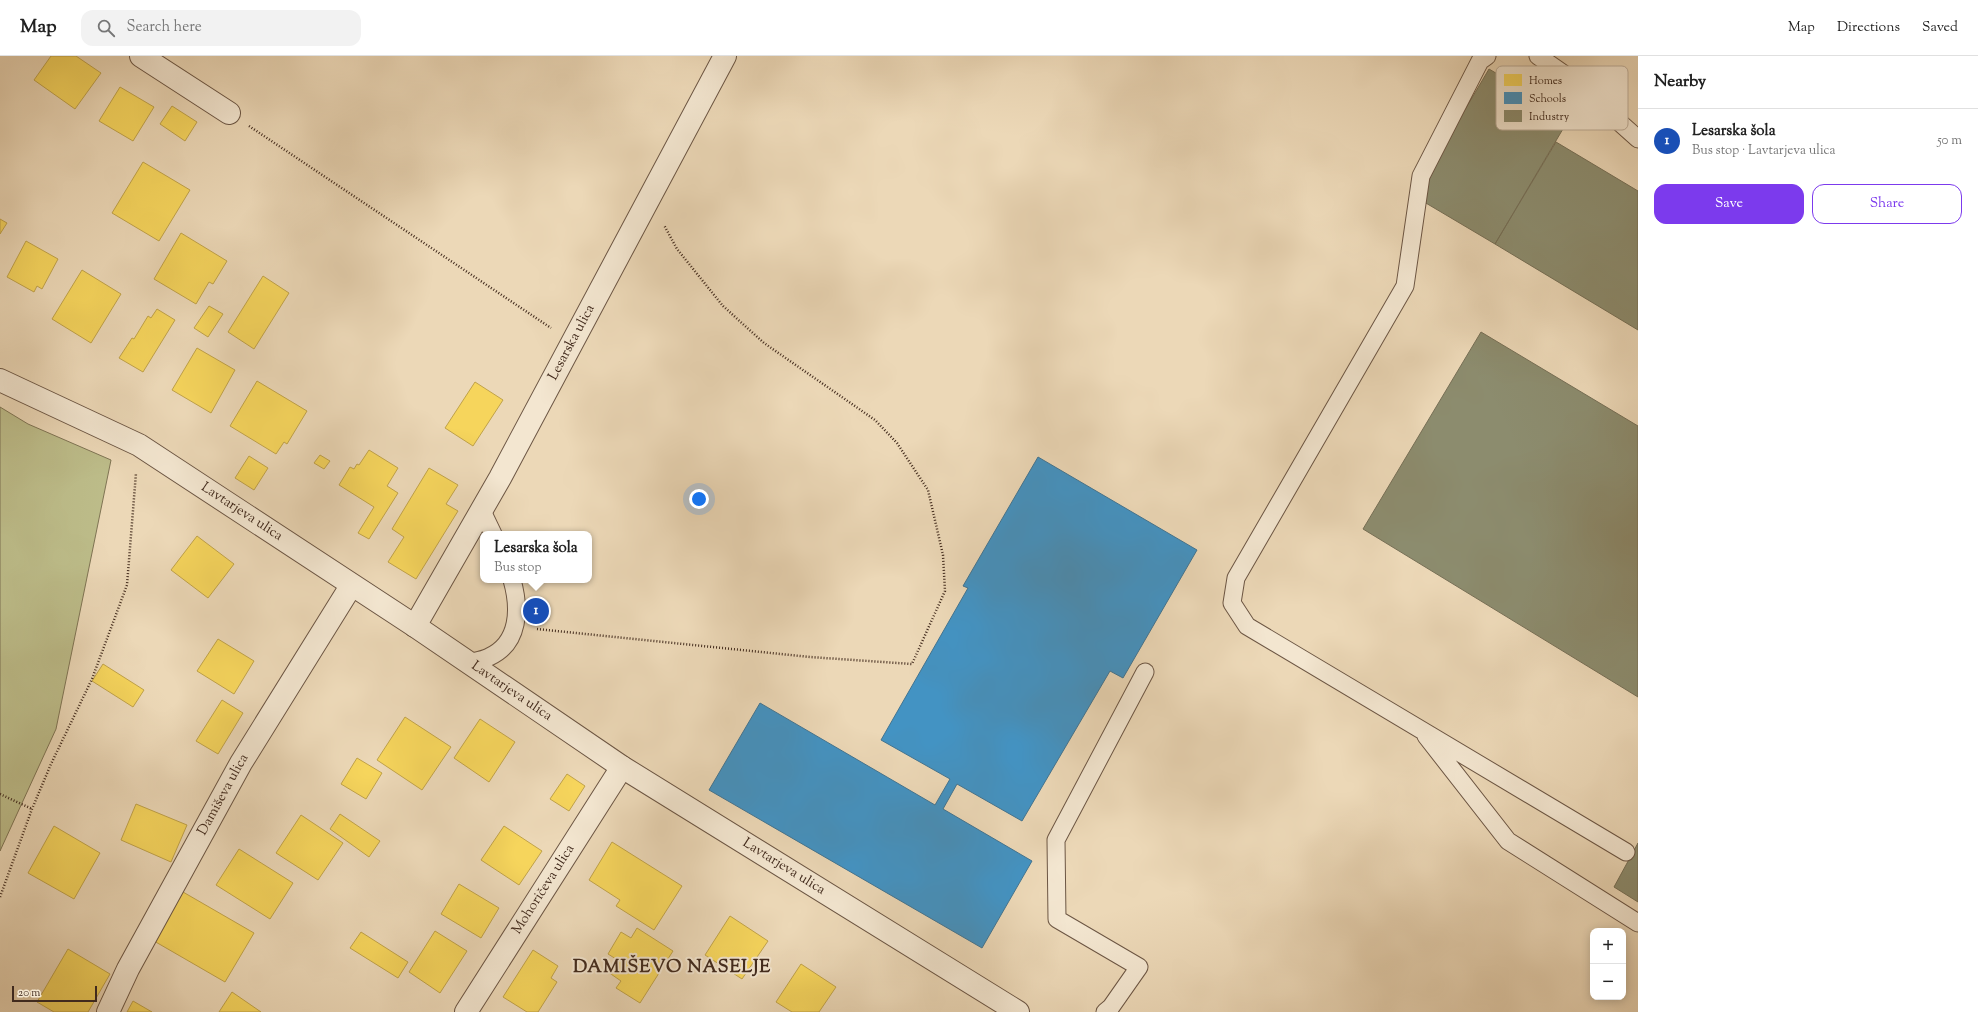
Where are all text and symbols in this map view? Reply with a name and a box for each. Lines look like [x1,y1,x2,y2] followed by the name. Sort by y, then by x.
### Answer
[81,10,361,46] search box
[20,14,57,41] text: Map
[95,17,117,39] icon: search
[127,17,202,38] text: Search here
[1788,18,1815,38] text: Map
[1837,18,1900,38] text: Directions
[1922,18,1958,38] text: Saved
[1496,66,1628,130] legend
[1654,70,1706,94] text: Nearby
[1529,73,1562,89] text: Homes
[1529,91,1566,107] text: Schools
[1529,109,1570,125] text: Industry
[1692,121,1776,142] text: Lesarska šola
[1665,132,1669,150] text: 1
[1937,132,1962,150] text: 50 m
[1692,142,1835,160] text: Bus stop · Lavtarjeva ulica
[1654,184,1804,224] button: Save
[1812,184,1962,224] button: Share
[544,301,601,384] street label: Lesarska ulica
[197,478,287,547] street label: Lavtarjeva ulica
[689,489,709,509] your location
[480,531,592,583] popup
[494,538,578,559] text: Lesarska šola
[494,559,542,577] text: Bus stop
[523,596,549,626] pin: 1
[467,657,556,727] street label: Lavtarjeva ulica
[193,750,254,839] street label: Damiševa ulica
[738,834,829,901] street label: Lavtarjeva ulica
[508,840,580,939] street label: Mohoričeva ulica
[1590,928,1626,1000] map controls
[1590,928,1626,964] button: +
[573,954,771,981] district label: DAMIŠEVO NASELJE
[1590,964,1626,1000] button: −
[12,984,97,1003] scale bar
[18,985,40,1001] text: 20 m

